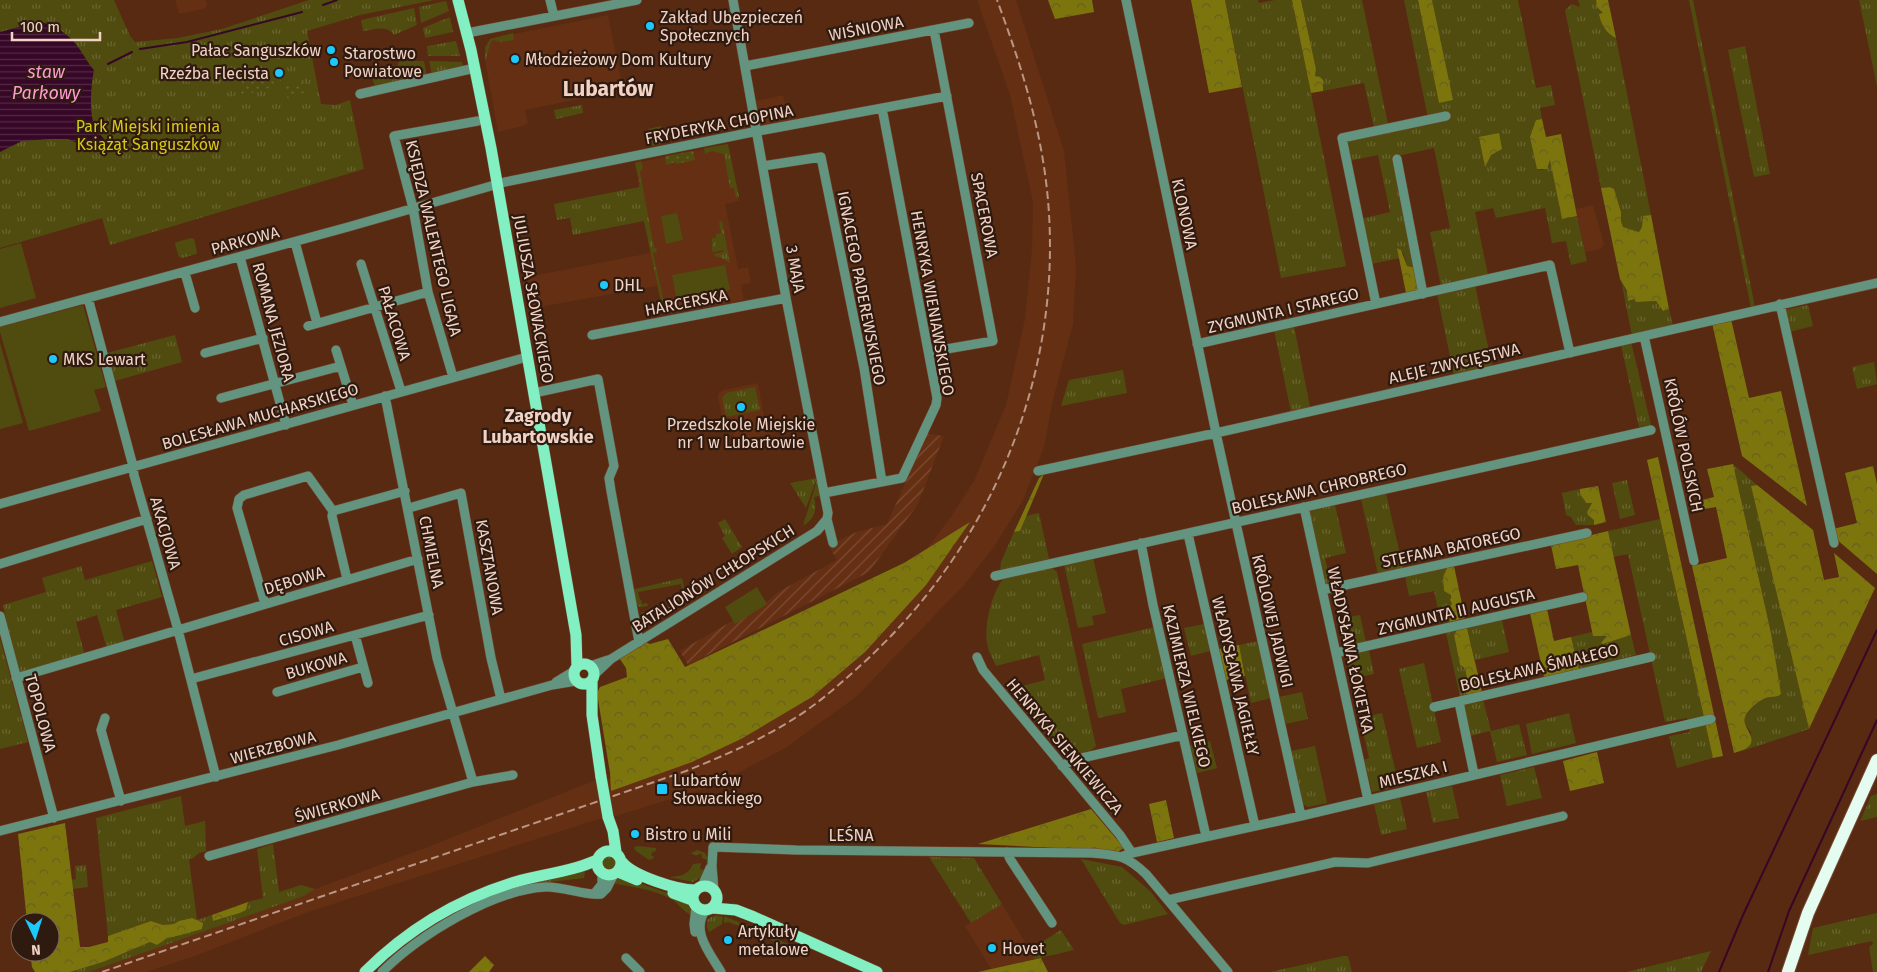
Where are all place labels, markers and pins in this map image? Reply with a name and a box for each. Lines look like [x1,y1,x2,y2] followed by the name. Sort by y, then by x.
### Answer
[660,8,803,45] place label: Zakład Ubezpieczeń Społecznych
[644,20,656,32] marker: Zakład Ubezpieczeń Społecznych
[191,41,322,60] place label: Pałac Sanguszków
[325,44,337,56] marker: Pałac Sanguszków
[344,44,422,81] place label: Starostwo Powiatowe
[525,50,711,69] place label: Młodzieżowy Dom Kultury
[509,53,521,65] marker: Młodzieżowy Dom Kultury
[328,56,340,68] marker: Starostwo Powiatowe
[160,64,269,83] place label: Rzeźba Flecista
[273,67,285,79] marker: Rzeźba Flecista
[614,276,643,295] place label: DHL
[598,279,610,291] marker: DHL
[63,350,146,369] place label: MKS Lewart
[47,353,59,365] marker: MKS Lewart
[735,401,747,413] marker: Przedszkole Miejskie nr 1 w Lubartowie
[667,415,815,452] place label: Przedszkole Miejskie nr 1 w Lubartowie
[673,771,762,808] place label: Lubartów Słowackiego
[655,782,669,796] marker: Lubartów Słowackiego
[645,825,731,844] place label: Bistro u Mili
[629,828,641,840] marker: Bistro u Mili
[738,922,809,959] place label: Artykuły metalowe
[722,934,734,946] marker: Artykuły metalowe
[1002,939,1045,958] place label: Hovet
[986,942,998,954] marker: Hovet

